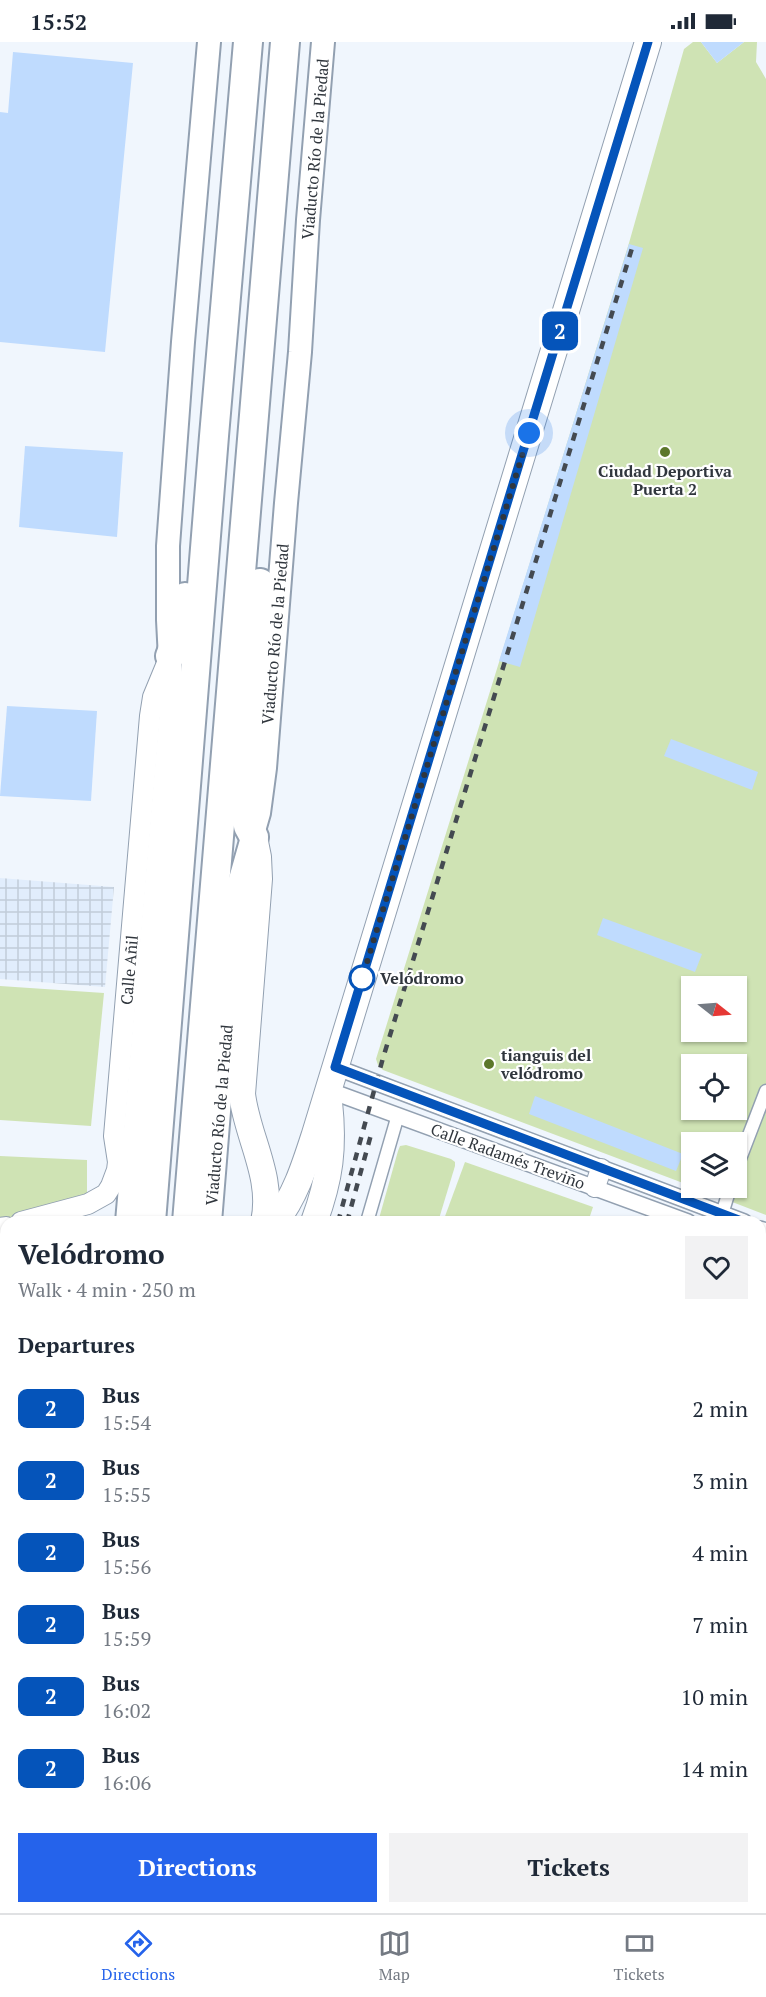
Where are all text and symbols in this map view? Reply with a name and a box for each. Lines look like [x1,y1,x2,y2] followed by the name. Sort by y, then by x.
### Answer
[30,7,87,36] text: 15:52
[296,57,334,240] street label: Viaducto Río de la Piedad
[540,312,580,350] line badge: 2
[554,317,566,345] text: 2
[514,418,544,448] your location
[658,445,672,459] marker: Ciudad Deportiva Puerta 2
[598,460,732,500] place label: Ciudad Deportiva Puerta 2
[256,542,294,725] street label: Viaducto Río de la Piedad
[115,934,143,1006] street label: Calle Añil
[349,965,375,991] marker: Velódromo
[380,967,464,989] place label: Velódromo
[681,976,747,1042] north arrow
[681,976,747,1198] map controls
[200,1023,238,1206] street label: Viaducto Río de la Piedad
[500,1044,591,1084] place label: tianguis del velódromo
[681,1054,747,1120] button: locate
[482,1057,496,1071] marker: tianguis del velódromo
[428,1118,588,1194] street label: Calle Radamés Treviño
[681,1132,747,1198] button: layers
[18,1235,165,1272] text: Velódromo
[685,1236,748,1299] button: heart
[18,1276,196,1303] text: Walk · 4 min · 250 m
[18,1330,135,1359] text: Departures
[102,1380,140,1409] text: Bus
[45,1394,57,1422] text: 2
[692,1394,748,1423] text: 2 min
[102,1409,151,1436] text: 15:54
[102,1452,140,1481] text: Bus
[45,1466,57,1494] text: 2
[692,1466,748,1495] text: 3 min
[102,1481,151,1508] text: 15:55
[102,1524,140,1553] text: Bus
[45,1538,57,1566] text: 2
[692,1538,748,1567] text: 4 min
[102,1553,151,1580] text: 15:56
[102,1596,140,1625] text: Bus
[45,1610,57,1638] text: 2
[692,1610,748,1639] text: 7 min
[102,1625,151,1652] text: 15:59
[102,1668,140,1697] text: Bus
[45,1682,57,1710] text: 2
[681,1682,748,1711] text: 10 min
[102,1697,151,1724] text: 16:02
[102,1740,140,1769] text: Bus
[45,1754,57,1782] text: 2
[681,1754,748,1783] text: 14 min
[102,1769,151,1796] text: 16:06
[18,1833,377,1902] button: Directions
[389,1833,748,1902] button: Tickets
[101,1927,175,1985] tab: Directions
[378,1927,411,1985] tab: Map
[613,1927,665,1985] tab: Tickets

